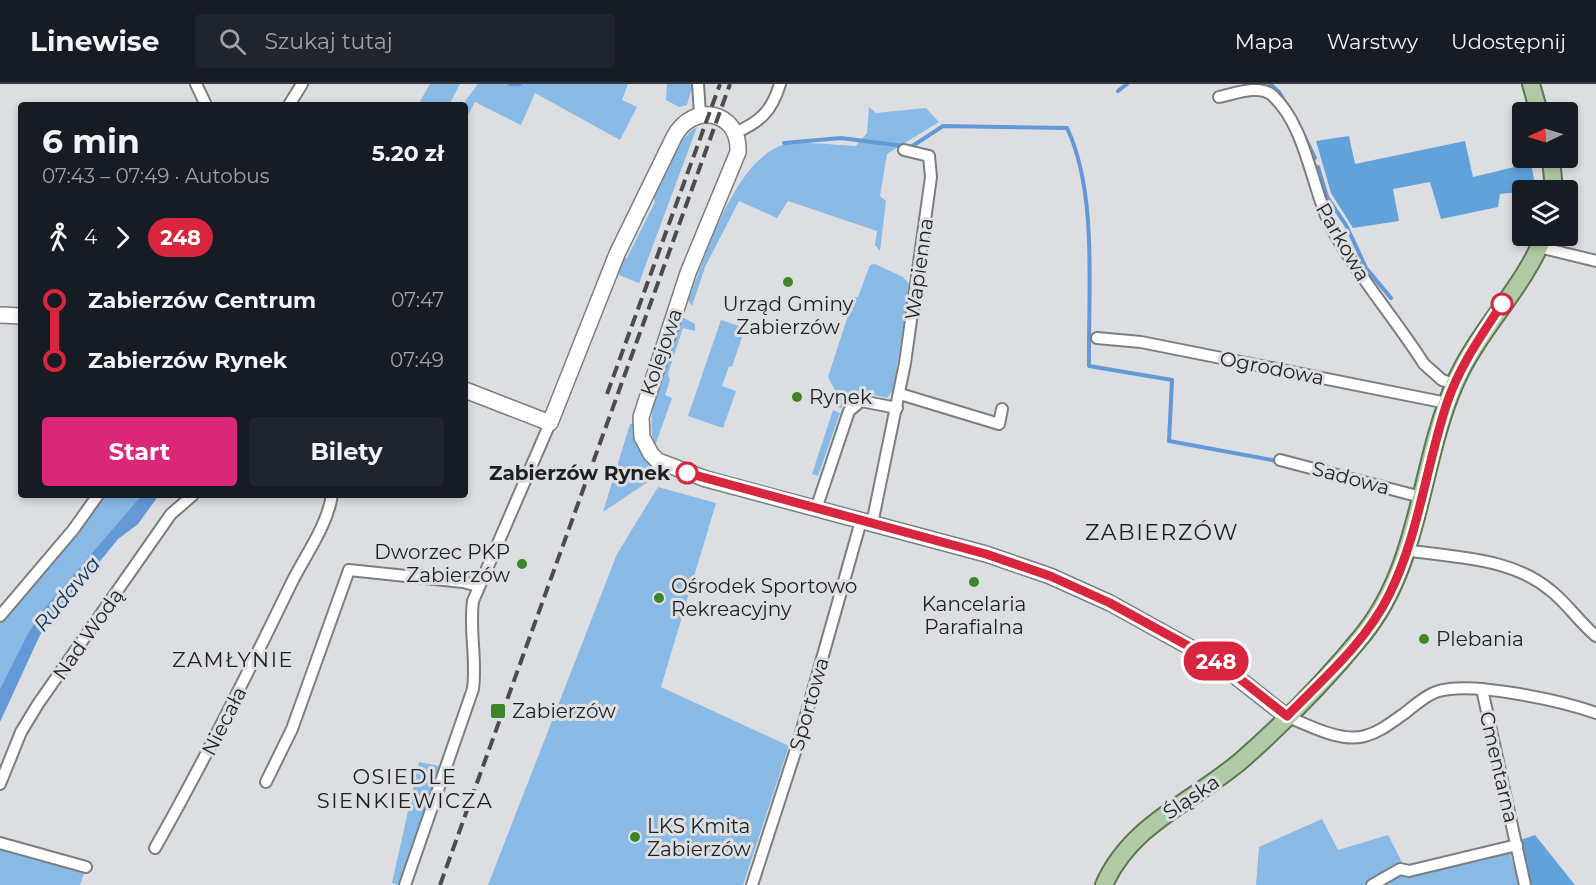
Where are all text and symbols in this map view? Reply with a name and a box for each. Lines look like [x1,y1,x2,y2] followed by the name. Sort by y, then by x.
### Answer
[195,14,615,68] search box
[30,24,159,58] text: Linewise
[216,25,249,58] icon: search
[264,28,393,55] text: Szukaj tutaj
[1235,29,1294,54] text: Mapa
[1327,29,1418,54] text: Warstwy
[1451,29,1566,54] text: Udostępnij
[1512,102,1578,168] north arrow
[1512,102,1578,246] map controls
[42,121,140,161] text: 6 min
[372,140,444,167] text: 5.20 zł
[42,164,269,188] text: 07:43 – 07:49 · Autobus
[1512,180,1578,246] button: layers
[1311,199,1375,285] street label: Parkowa
[900,216,938,322] street label: Wapienna
[42,221,75,254] icon: walk
[106,221,139,254] icon: forward
[84,225,97,249] text: 4
[160,225,201,250] text: 248
[781,275,795,289] marker: Urząd Gminy Zabierzów
[88,287,316,314] text: Zabierzów Centrum
[391,288,444,312] text: 07:47
[723,292,854,339] place label: Urząd Gminy Zabierzów
[1491,293,1513,315] unlabelled marker
[635,305,687,399] street label: Kolejowa
[1218,346,1326,390] street label: Ogrodowa
[88,347,287,374] text: Zabierzów Rynek
[390,348,444,372] text: 07:49
[809,385,872,409] place label: Rynek
[790,390,804,404] marker: Rynek
[42,417,237,486] button: Start
[249,417,444,486] button: Bilety
[1310,456,1392,500] street label: Sadowa
[489,461,671,485] place label: Zabierzów Rynek
[676,462,698,484] marker: Zabierzów Rynek
[1085,519,1239,546] district label: ZABIERZÓW
[374,540,510,587] place label: Dworzec PKP Zabierzów
[28,551,105,636] water label: Rudawa
[515,557,529,571] marker: Dworzec PKP Zabierzów
[671,574,857,621] place label: Ośrodek Sportowo Rekreacyjny
[967,575,981,589] marker: Kancelaria Parafialna
[48,584,128,684] street label: Nad Wodą
[652,591,666,605] marker: Ośrodek Sportowo Rekreacyjny
[922,592,1026,639] place label: Kancelaria Parafialna
[1436,627,1524,651] place label: Plebania
[1417,632,1431,646] marker: Plebania
[1182,642,1250,680] line badge: 248
[172,647,294,672] district label: ZAMŁYNIE
[1196,649,1236,674] text: 248
[784,655,834,753] street label: Sportowa
[196,683,252,759] street label: Niecała
[512,699,616,723] place label: Zabierzów
[489,702,507,720] marker: Zabierzów
[1475,709,1523,825] street label: Cmentarna
[317,764,493,813] district label: OSIEDLE SIENKIEWICZA
[1158,769,1224,825] street label: Śląska
[647,814,751,861] place label: LKS Kmita Zabierzów
[628,830,642,844] marker: LKS Kmita Zabierzów

